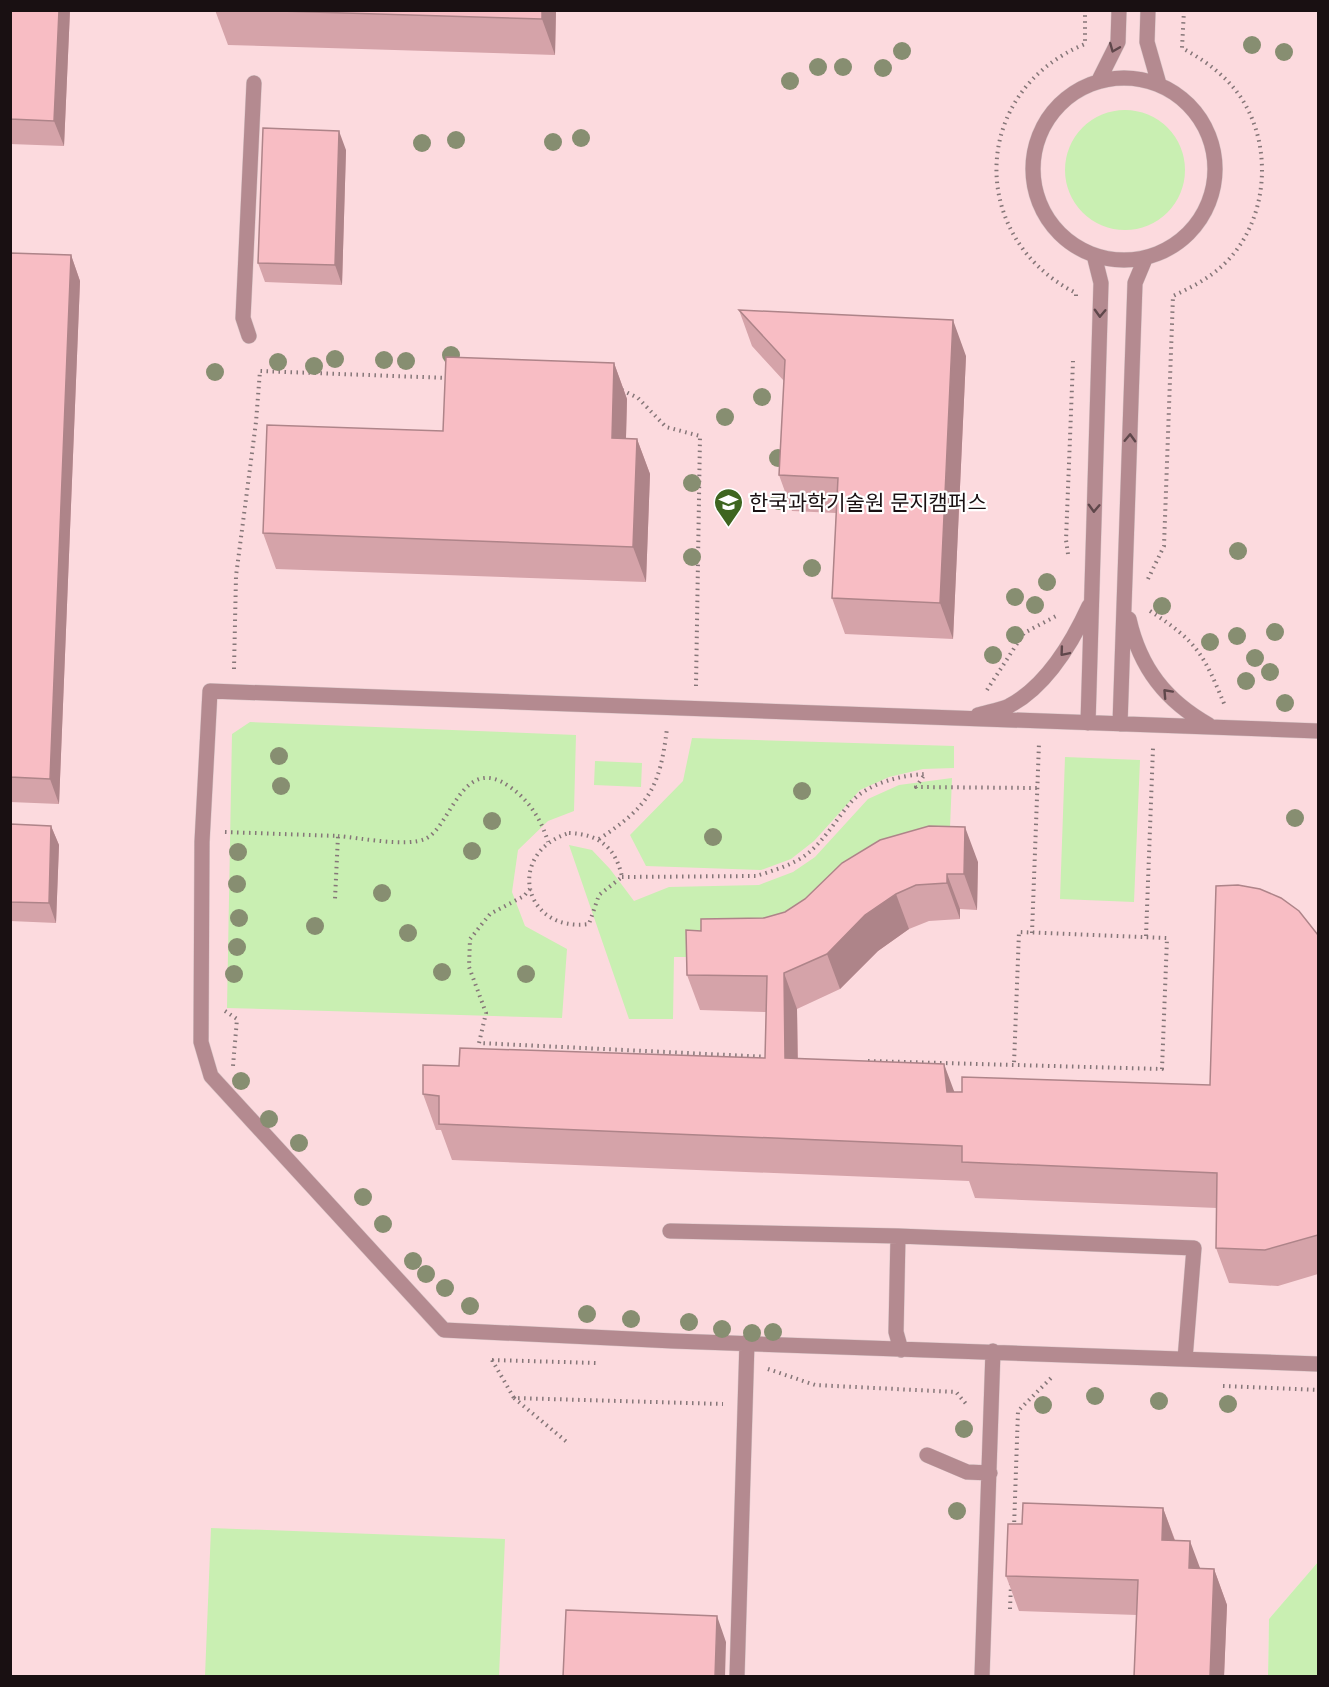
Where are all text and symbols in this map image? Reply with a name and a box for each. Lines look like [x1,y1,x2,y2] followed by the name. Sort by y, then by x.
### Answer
[1109,41,1121,52] one-way arrow
[1094,308,1106,317] one-way arrow
[1123,434,1136,443] one-way arrow
[712,486,744,528] school or university icon: 한국과학기술원 문지캠퍼스
[749,490,987,515] place label: 한국과학기술원 문지캠퍼스
[1088,503,1100,512] one-way arrow
[1060,645,1071,656] one-way arrow
[1163,690,1174,701] one-way arrow

